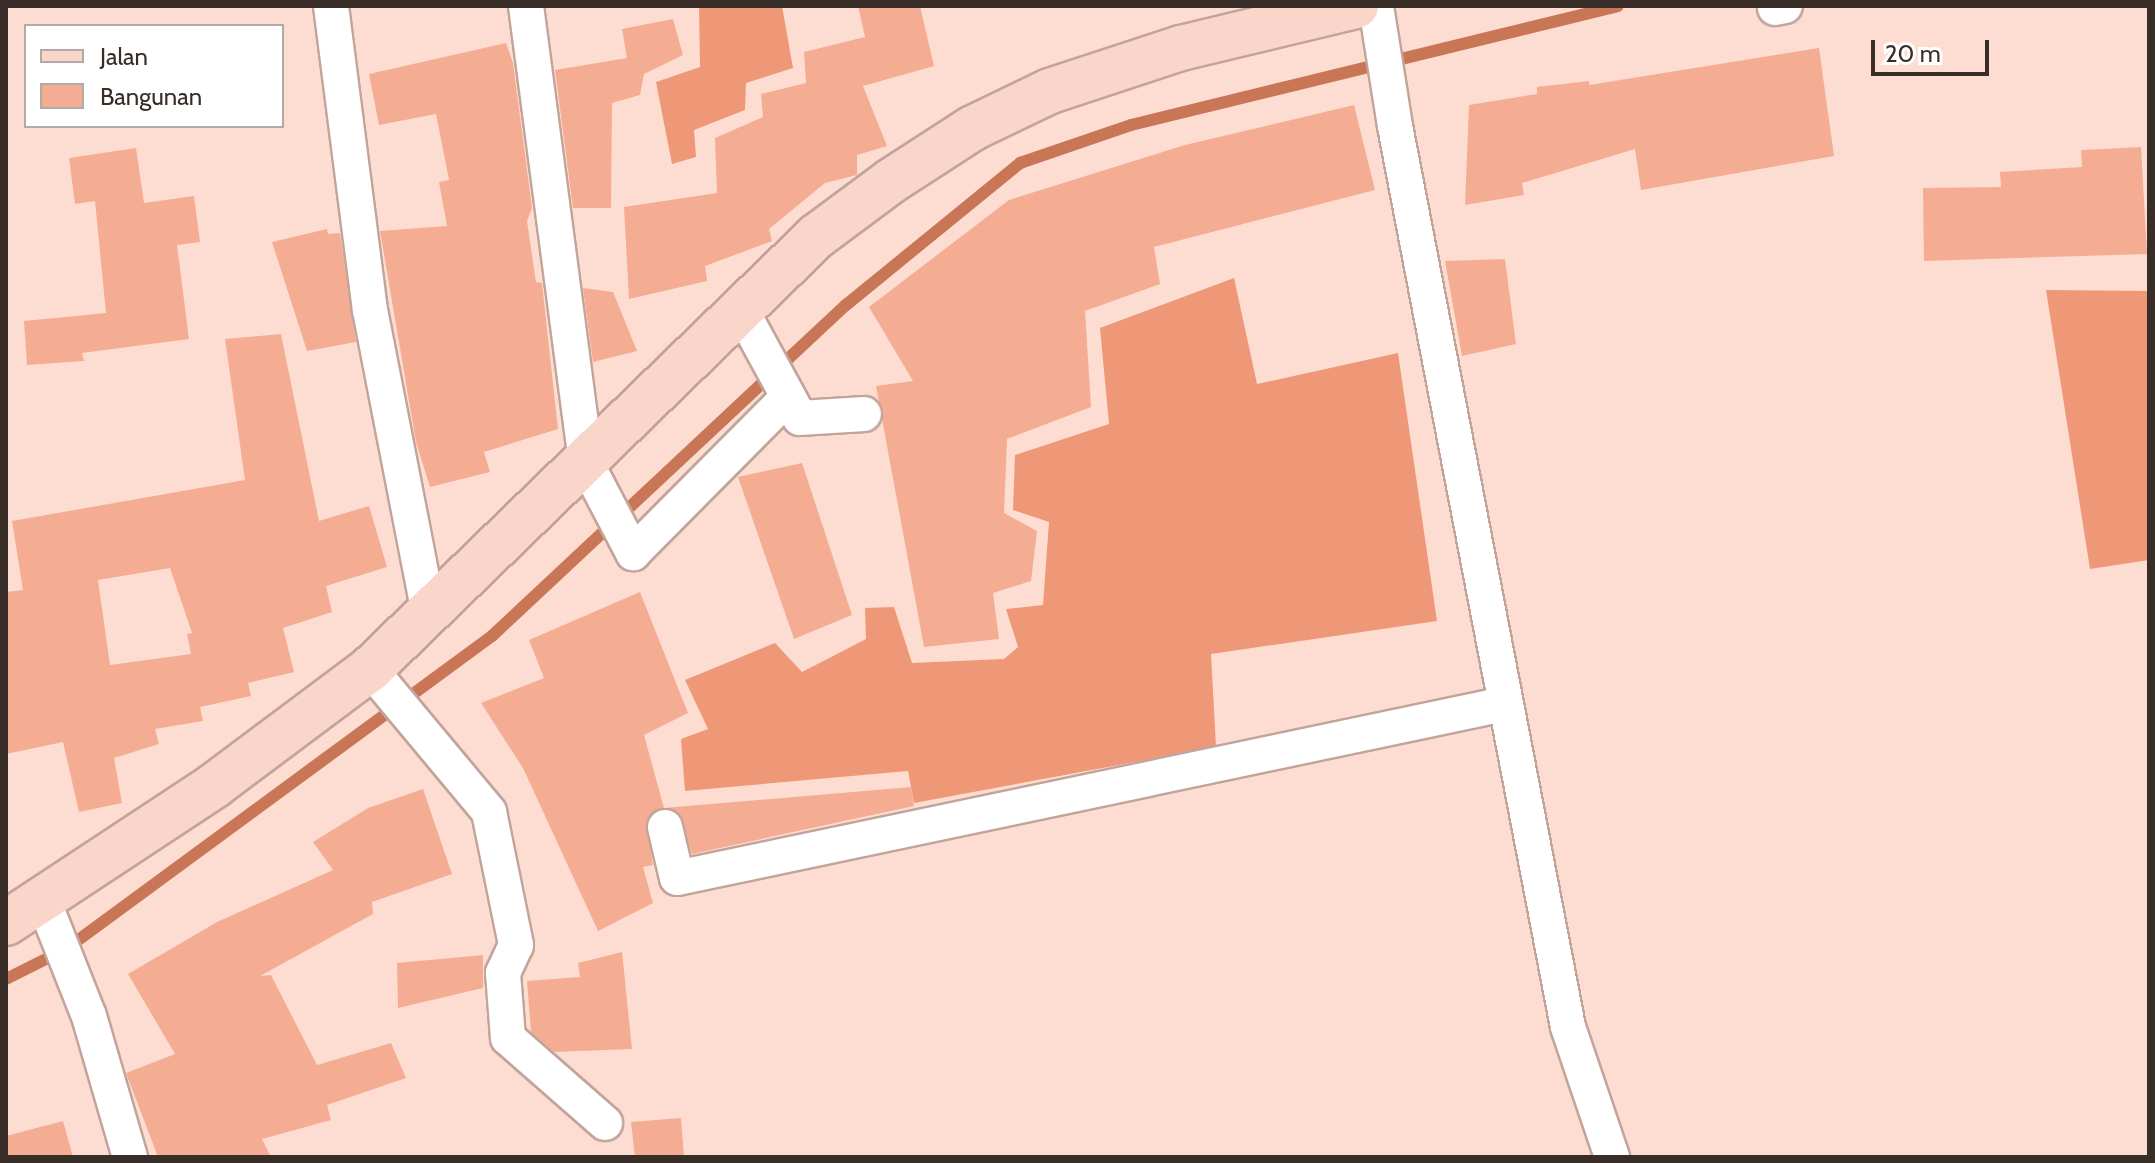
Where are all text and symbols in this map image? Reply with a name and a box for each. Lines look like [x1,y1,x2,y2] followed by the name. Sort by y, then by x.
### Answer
[24,24,284,128] legend
[1875,24,1993,74] scale bar
[1885,39,1941,68] text: 20 m
[100,42,148,71] text: Jalan
[100,82,202,111] text: Bangunan

